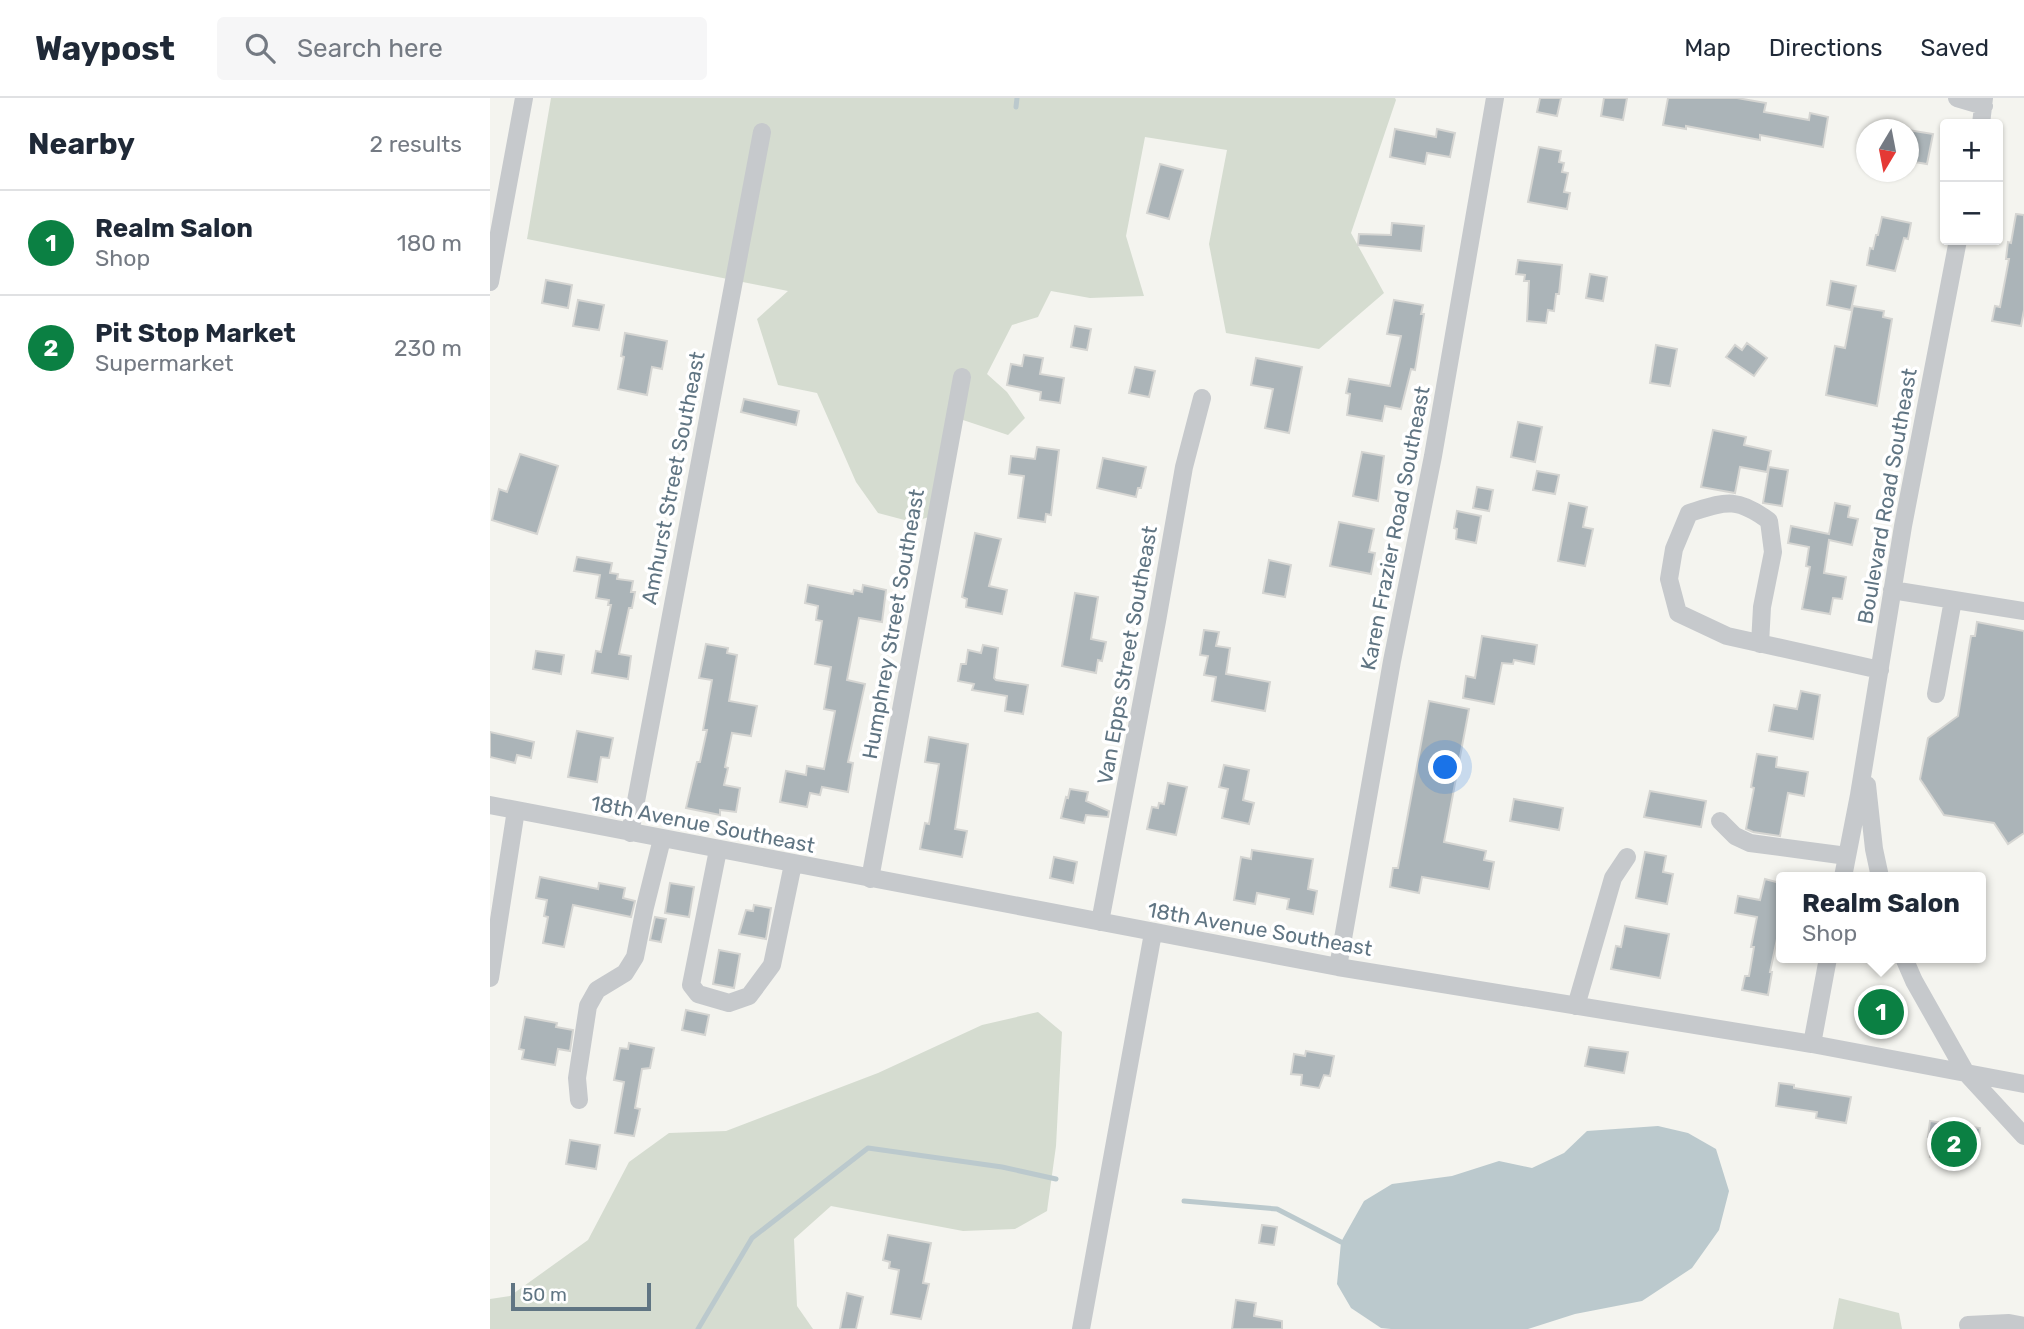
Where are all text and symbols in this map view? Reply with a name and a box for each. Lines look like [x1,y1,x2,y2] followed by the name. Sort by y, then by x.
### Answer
[217,17,707,80] search box
[35,29,175,68] text: Waypost
[241,29,279,67] icon: search
[297,33,443,64] text: Search here
[1684,34,1731,62] text: Map
[1769,34,1882,62] text: Directions
[1920,34,1989,62] text: Saved
[1856,119,1919,182] north arrow
[1940,119,2003,245] map controls
[1940,119,2003,182] button: +
[28,126,135,162] text: Nearby
[370,130,462,158] text: 2 results
[1940,182,2003,245] button: −
[95,213,253,244] text: Realm Salon
[45,229,57,257] text: 1
[397,229,462,257] text: 180 m
[95,244,150,272] text: Shop
[95,318,296,349] text: Pit Stop Market
[44,334,58,362] text: 2
[394,334,462,362] text: 230 m
[95,349,233,377] text: Supermarket
[636,349,710,607] street label: Amhurst Street Southeast
[1852,366,1922,626] street label: Boulevard Road Southeast
[1355,384,1435,672] street label: Karen Frazier Road Southeast
[857,487,929,761] street label: Humphrey Street Southeast
[1092,524,1162,786] street label: Van Epps Street Southeast
[1428,750,1462,784] your location
[589,790,817,858] street label: 18th Avenue Southeast
[1776,872,1986,963] popup
[1802,888,1960,919] text: Realm Salon
[1146,897,1374,961] street label: 18th Avenue Southeast
[1802,919,1857,947] text: Shop
[1858,986,1904,1038] pin: 1
[1931,1118,1977,1170] pin: 2
[511,1280,651,1312] scale bar
[522,1283,567,1306] text: 50 m

